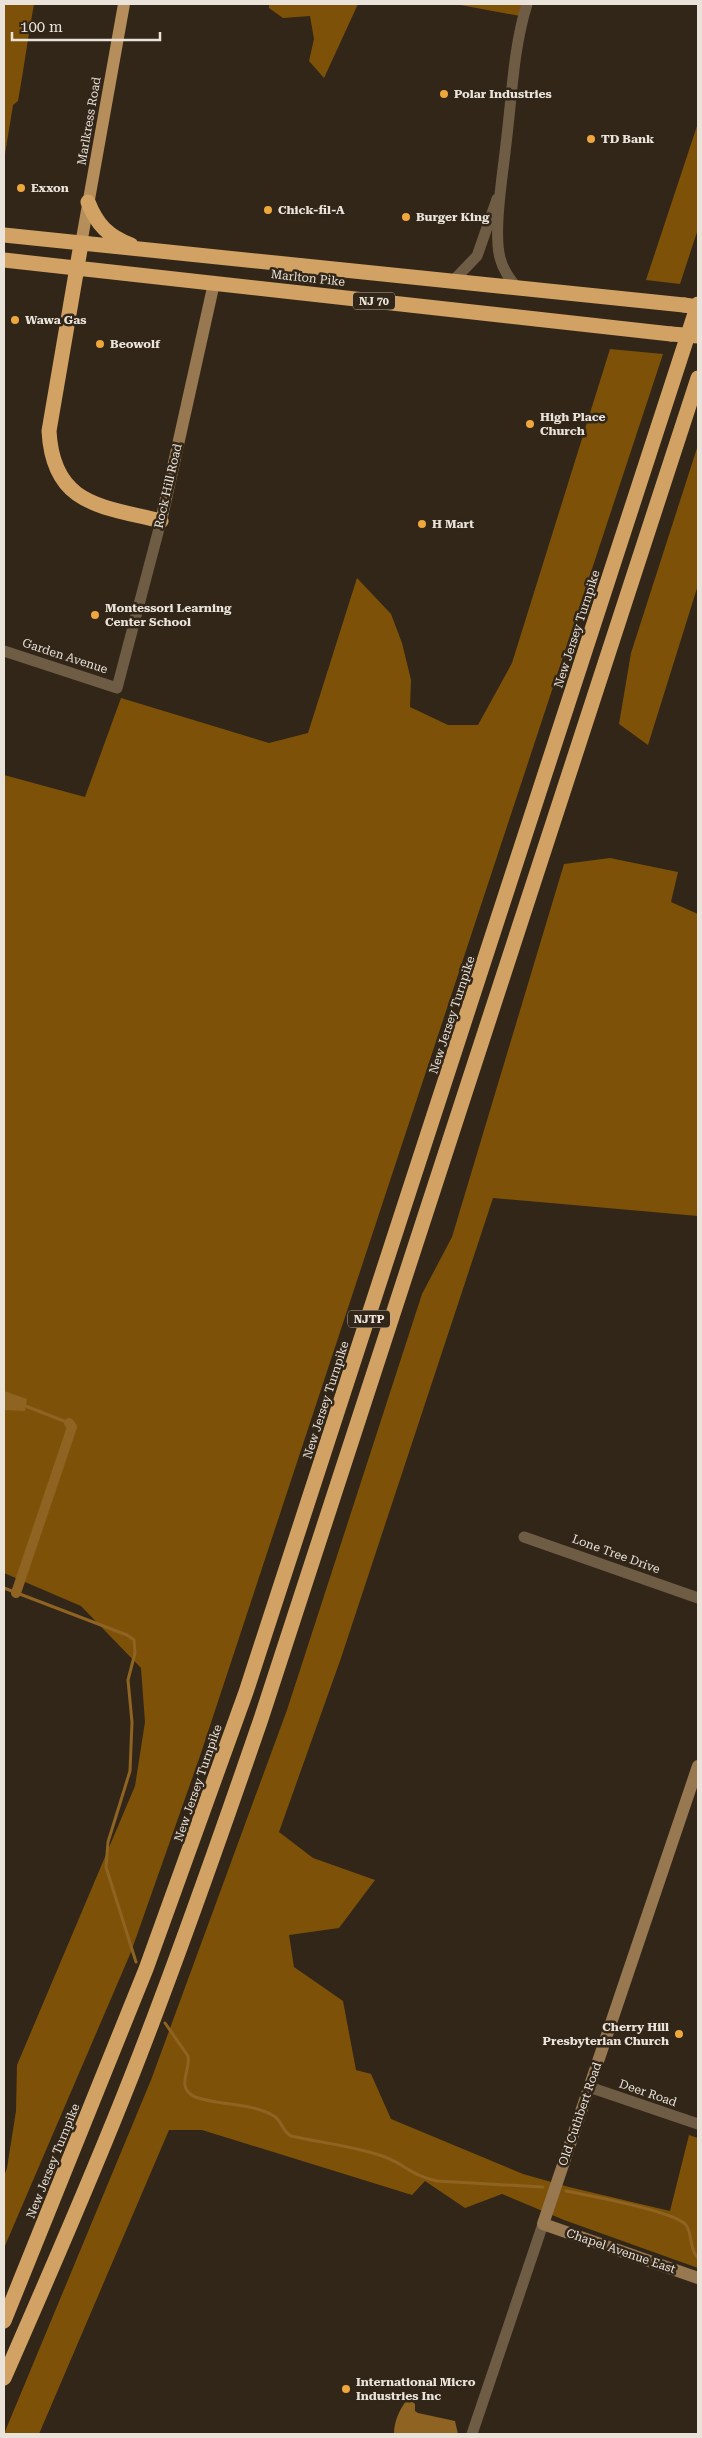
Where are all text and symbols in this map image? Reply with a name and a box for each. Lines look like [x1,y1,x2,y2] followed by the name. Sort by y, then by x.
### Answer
[12,10,160,42] scale bar
[20,18,63,36] text: 100 m
[74,76,104,166] street label: Marlkress Road
[454,87,552,101] place label: Polar Industries
[438,88,450,100] marker: Polar Industries
[601,132,655,146] place label: TD Bank
[585,133,597,145] marker: TD Bank
[31,181,69,195] place label: Exxon
[15,182,27,194] marker: Exxon
[278,203,345,217] place label: Chick-fil-A
[262,204,274,216] marker: Chick-fil-A
[416,210,490,224] place label: Burger King
[400,211,412,223] marker: Burger King
[270,267,346,289] street label: Marlton Pike
[353,292,395,310] road number: NJ 70
[25,313,87,327] place label: Wawa Gas
[9,314,21,326] marker: Wawa Gas
[110,337,161,351] place label: Beowolf
[94,338,106,350] marker: Beowolf
[540,410,606,438] place label: High Place Church
[524,418,536,430] marker: High Place Church
[151,442,185,530] street label: Rock Hill Road
[432,517,474,531] place label: H Mart
[416,518,428,530] marker: H Mart
[551,568,603,690] street label: New Jersey Turnpike
[105,601,232,629] place label: Montessori Learning Center School
[89,609,101,621] marker: Montessori Learning Center School
[21,636,110,677] street label: Garden Avenue
[426,954,478,1076] street label: New Jersey Turnpike
[348,1310,390,1328] road number: NJTP
[300,1339,352,1461] street label: New Jersey Turnpike
[570,1532,662,1577] street label: Lone Tree Drive
[171,1722,225,1843] street label: New Jersey Turnpike
[543,2020,669,2048] place label: Cherry Hill Presbyterian Church
[673,2028,685,2040] marker: Cherry Hill Presbyterian Church
[556,2060,604,2168] street label: Old Cuthbert Road
[617,2077,679,2109] street label: Deer Road
[23,2101,83,2221] street label: New Jersey Turnpike
[565,2226,678,2276] street label: Chapel Avenue East
[356,2375,476,2403] place label: International Micro Industries Inc
[340,2383,352,2395] marker: International Micro Industries Inc

